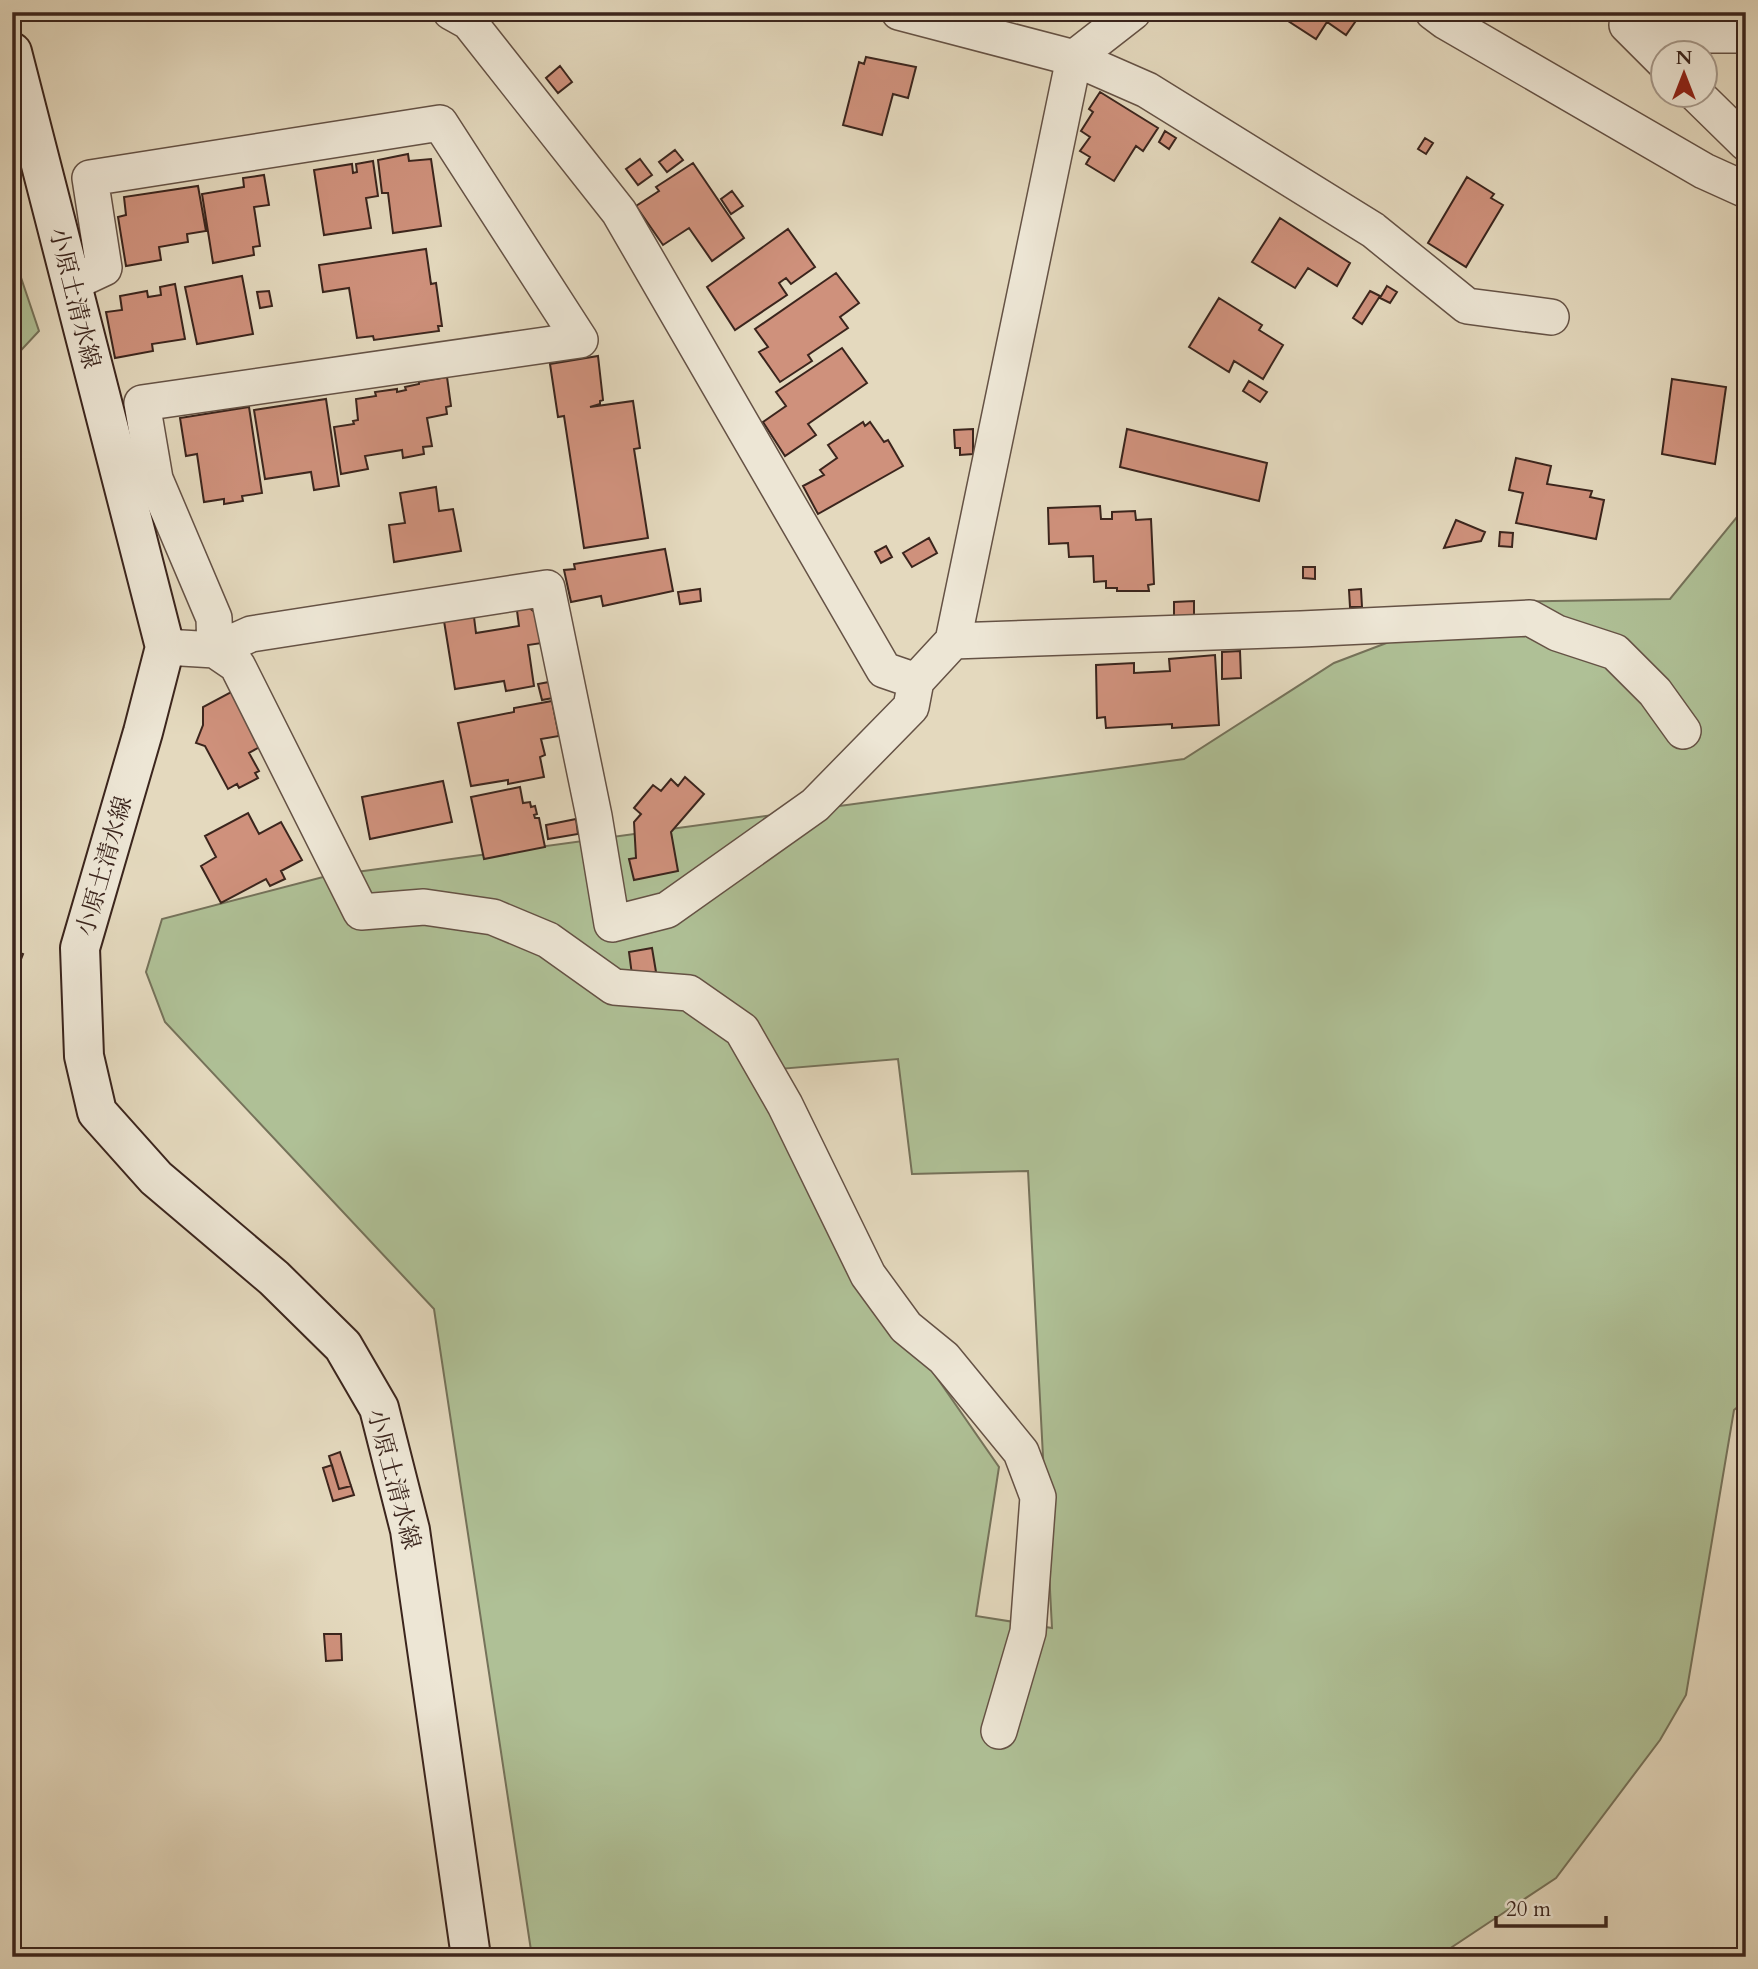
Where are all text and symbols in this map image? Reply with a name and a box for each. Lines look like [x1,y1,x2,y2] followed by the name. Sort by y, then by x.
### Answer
[1650,38,1720,108] north arrow
[1676,45,1693,71] text: N
[41,224,108,372] street label: 小原土清水線
[69,792,140,940] street label: 小原土清水線
[359,1405,428,1553] street label: 小原土清水線
[1496,1885,1606,1929] scale bar
[1506,1895,1551,1924] text: 20 m

